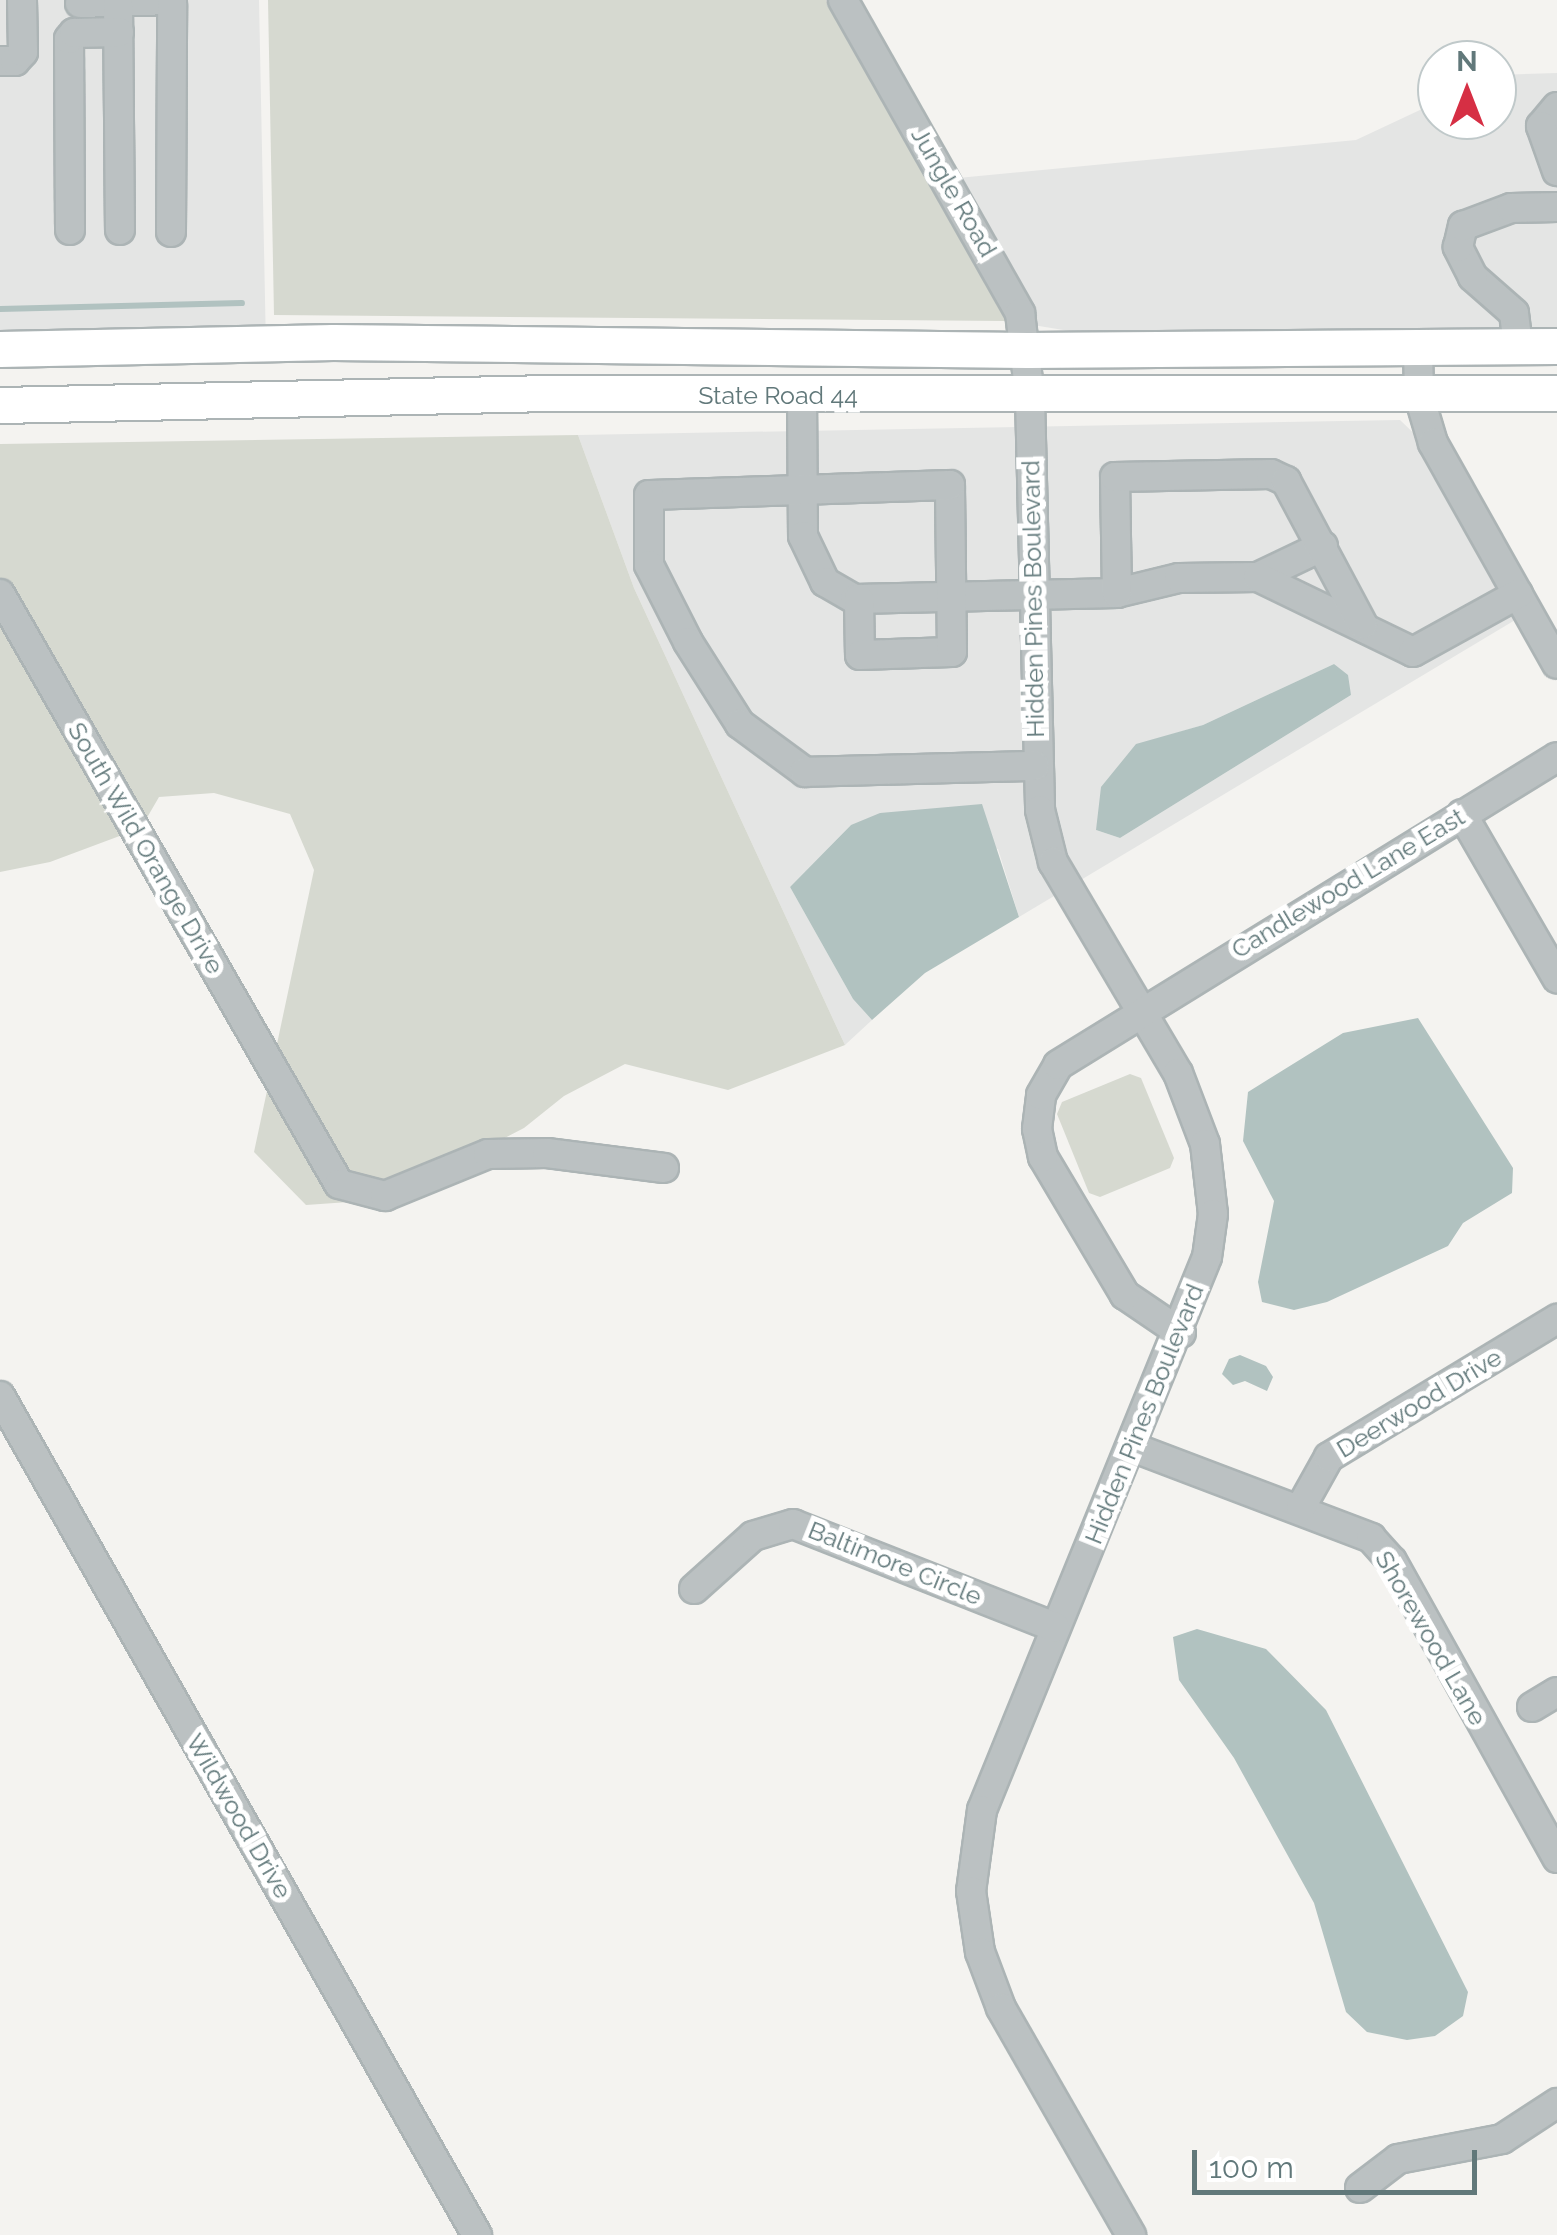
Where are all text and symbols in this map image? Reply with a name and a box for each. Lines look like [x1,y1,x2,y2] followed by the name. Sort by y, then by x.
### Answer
[1417,40,1517,140] north arrow
[1456,45,1478,78] text: N
[905,122,1003,262] street label: Jungle Road
[698,380,858,410] street label: State Road 44
[1016,460,1050,738] street label: Hidden Pines Boulevard
[61,717,231,979] street label: South Wild Orange Drive
[1226,801,1470,965] street label: Candlewood Lane East
[1078,1280,1210,1548] street label: Hidden Pines Boulevard
[1331,1342,1507,1464] street label: Deerwood Drive
[804,1515,986,1611] street label: Baltimore Circle
[1369,1545,1493,1731] street label: Shorewood Lane
[180,1728,298,1904] street label: Wildwood Drive
[1197,2130,1482,2192] scale bar
[1209,2150,1294,2185] text: 100 m

